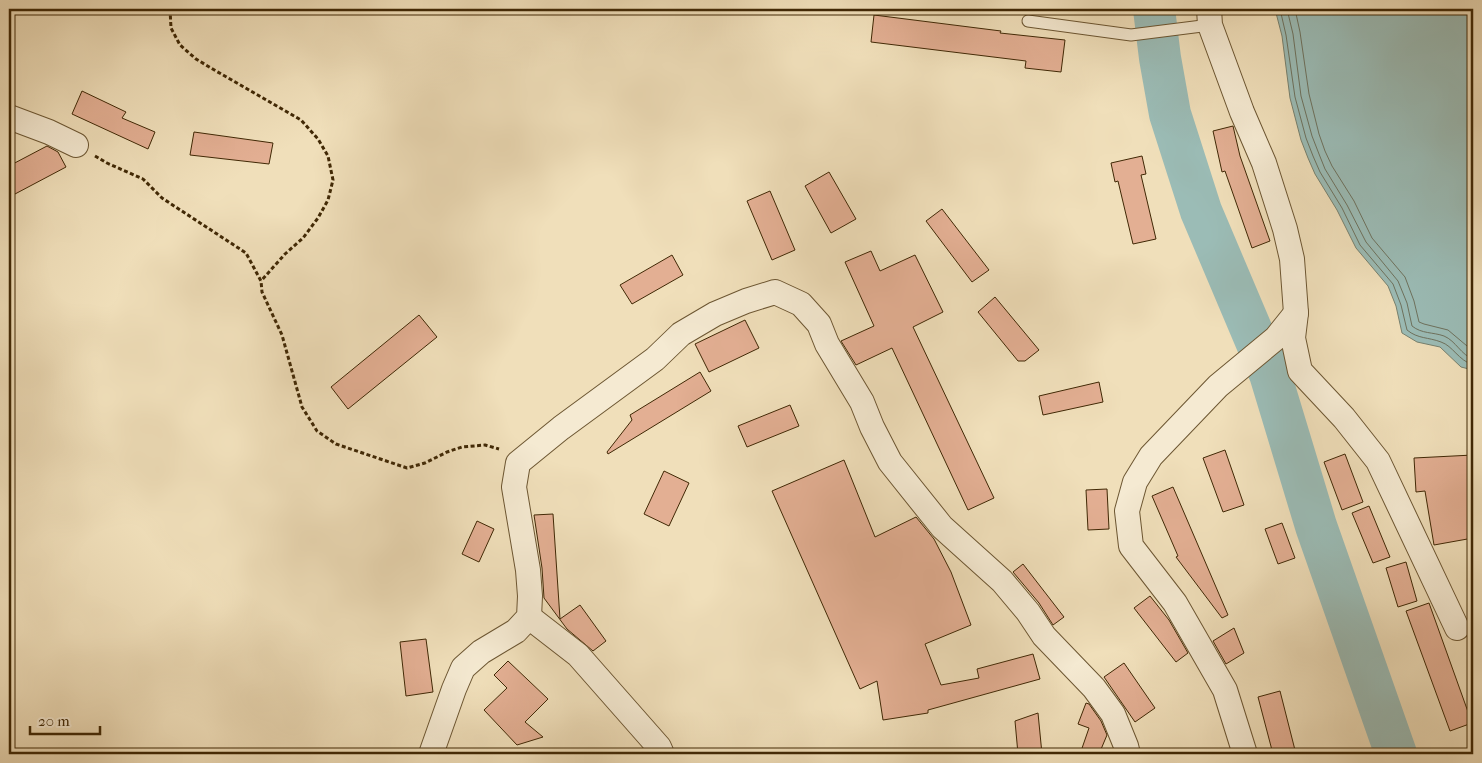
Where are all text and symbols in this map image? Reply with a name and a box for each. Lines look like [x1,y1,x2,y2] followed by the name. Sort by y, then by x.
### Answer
[30,703,100,735] scale bar
[38,712,70,730] text: 20 m

